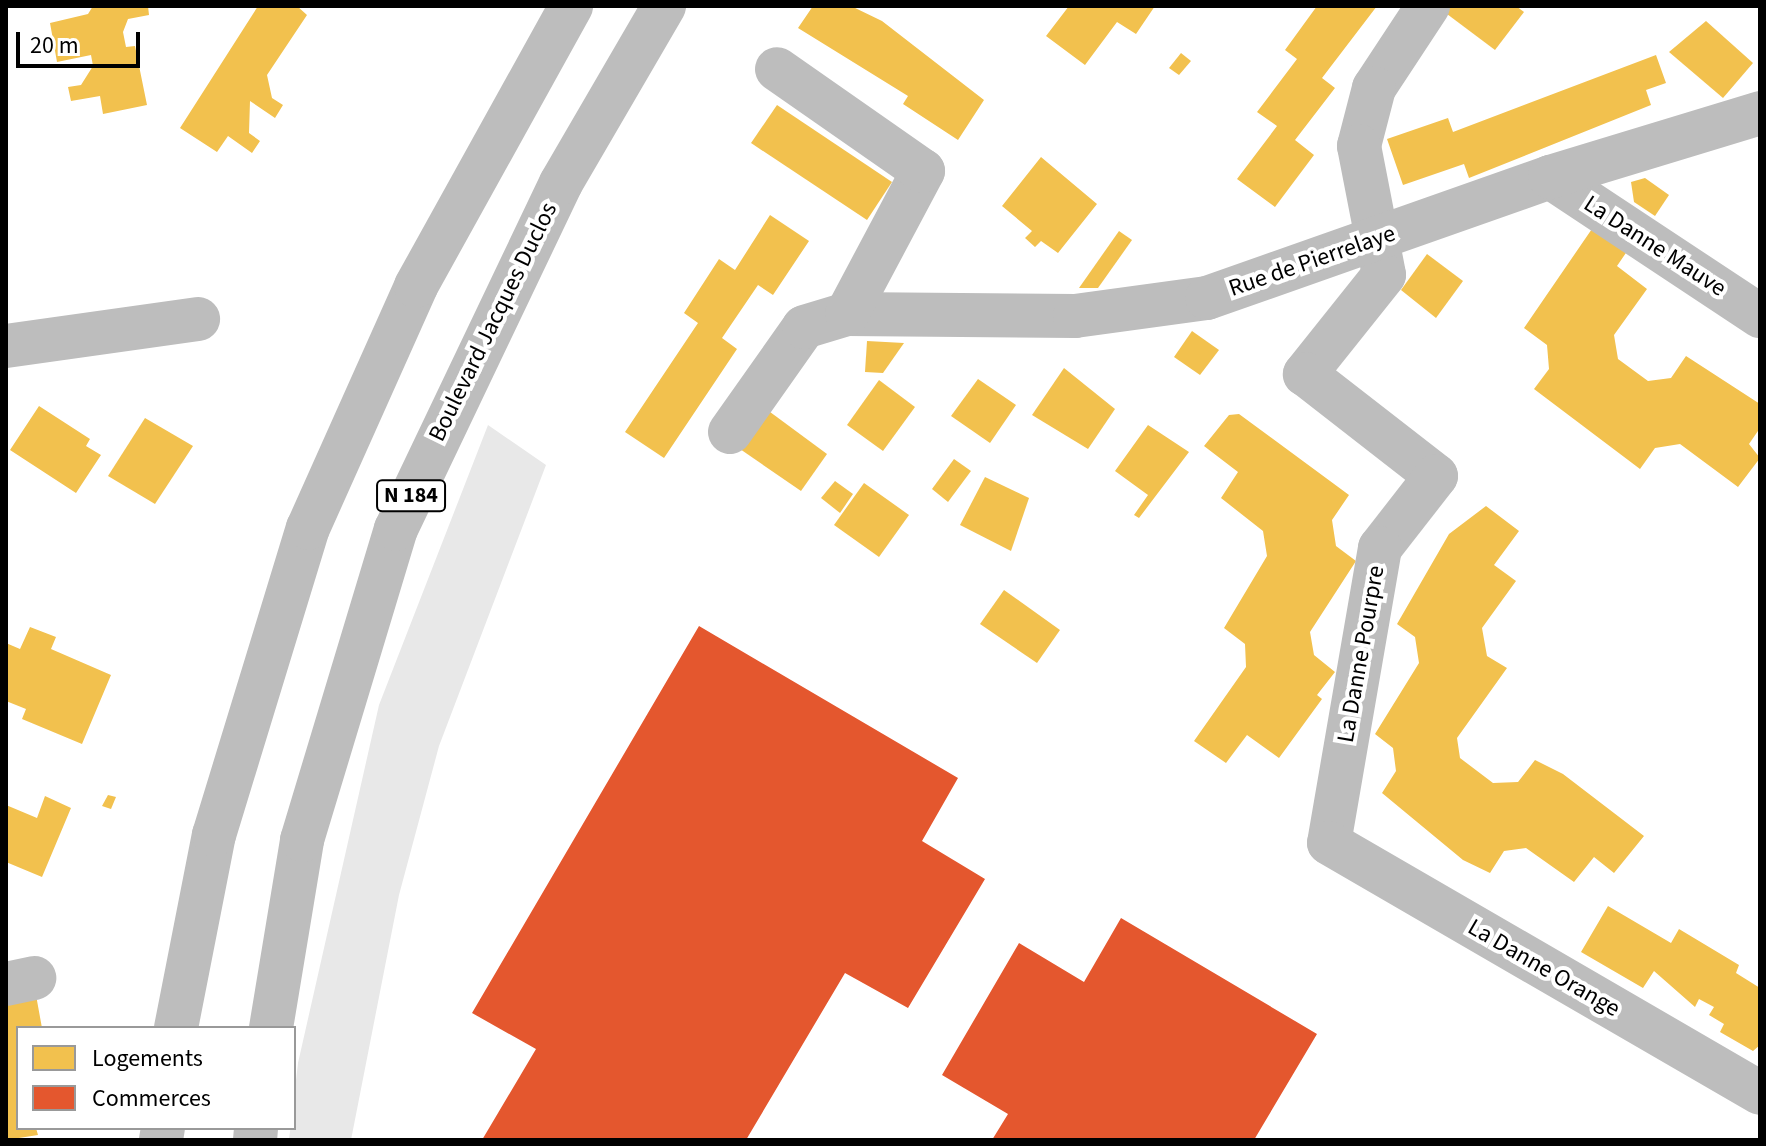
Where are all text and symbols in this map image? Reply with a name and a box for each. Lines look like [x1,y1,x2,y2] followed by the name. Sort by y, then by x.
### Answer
[20,16,144,66] scale bar
[30,28,79,63] text: 20 m
[1578,189,1732,303] street label: La Danne Mauve
[423,198,563,446] street label: Boulevard Jacques Duclos
[1225,219,1399,303] street label: Rue de Pierrelaye
[375,478,447,514] road number: N 184
[1331,563,1391,745] street label: La Danne Pourpre
[1463,913,1625,1023] street label: La Danne Orange
[16,1026,296,1130] legend
[92,1041,203,1076] text: Logements
[92,1081,211,1116] text: Commerces

